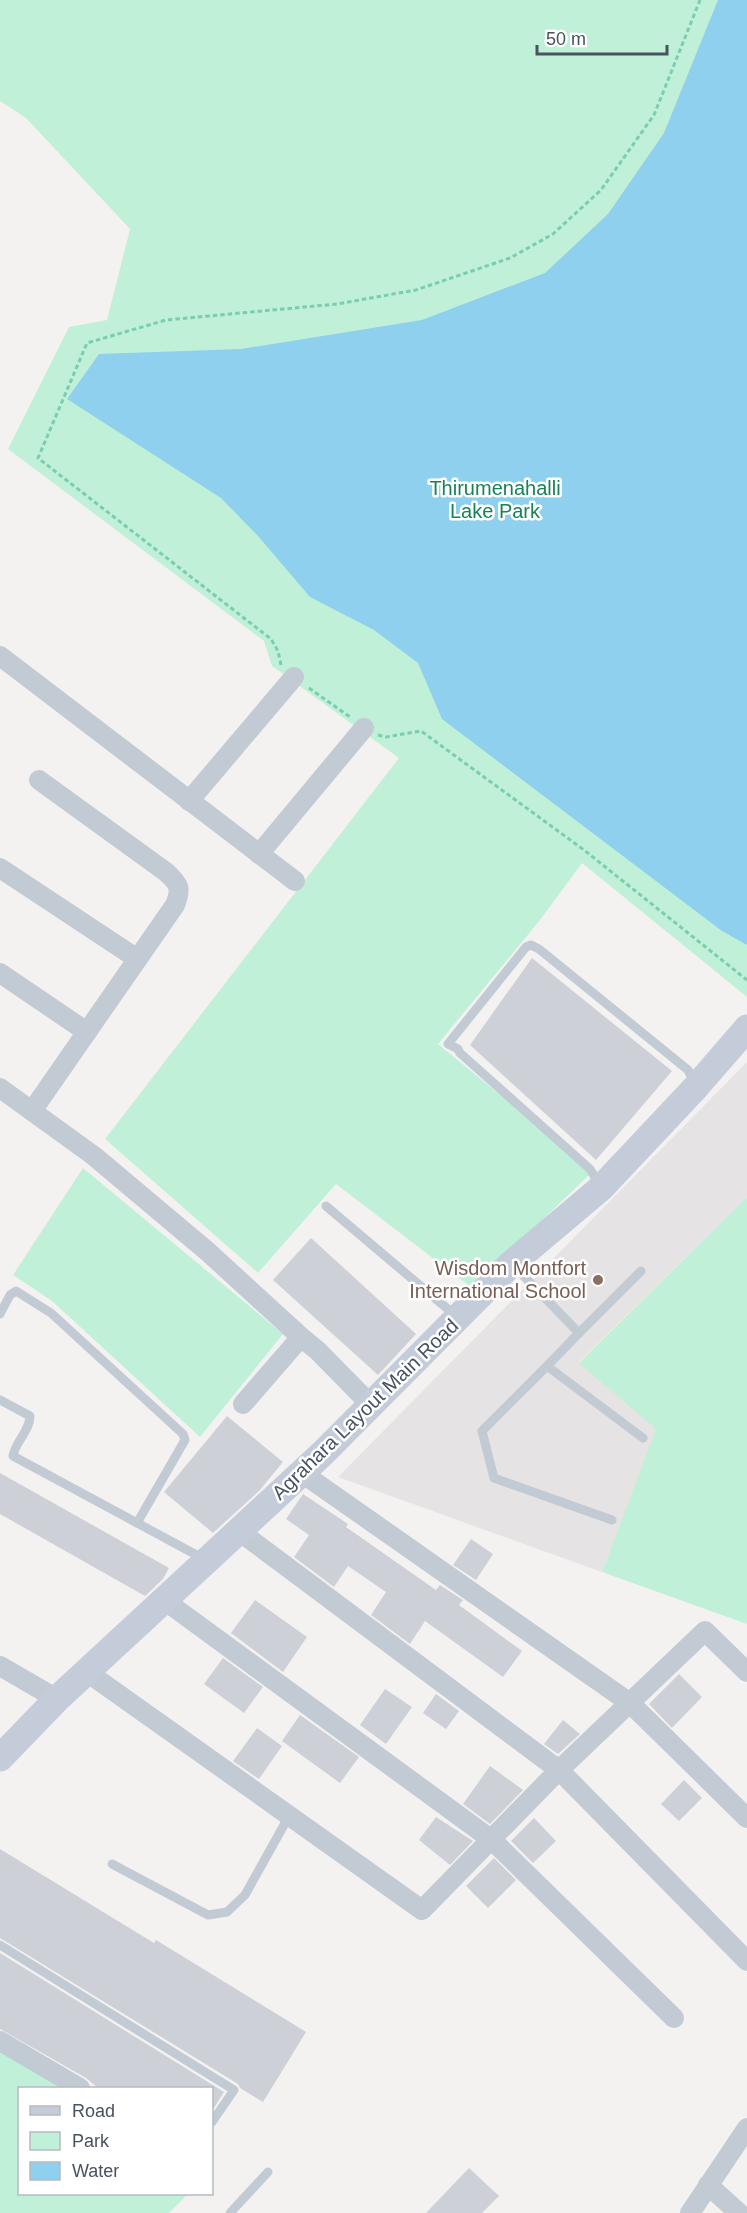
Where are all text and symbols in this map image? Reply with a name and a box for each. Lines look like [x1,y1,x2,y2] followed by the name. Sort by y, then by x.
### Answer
[537,18,668,56] scale bar
[546,29,586,49] text: 50 m
[429,477,561,522] park label: Thirumenahalli Lake Park
[409,1257,586,1302] place label: Wisdom Montfort International School
[591,1273,605,1287] marker: Wisdom Montfort International School
[267,1314,463,1504] street label: Agrahara Layout Main Road
[18,2087,213,2195] legend
[72,2101,115,2121] text: Road
[72,2131,110,2151] text: Park
[72,2161,119,2181] text: Water

